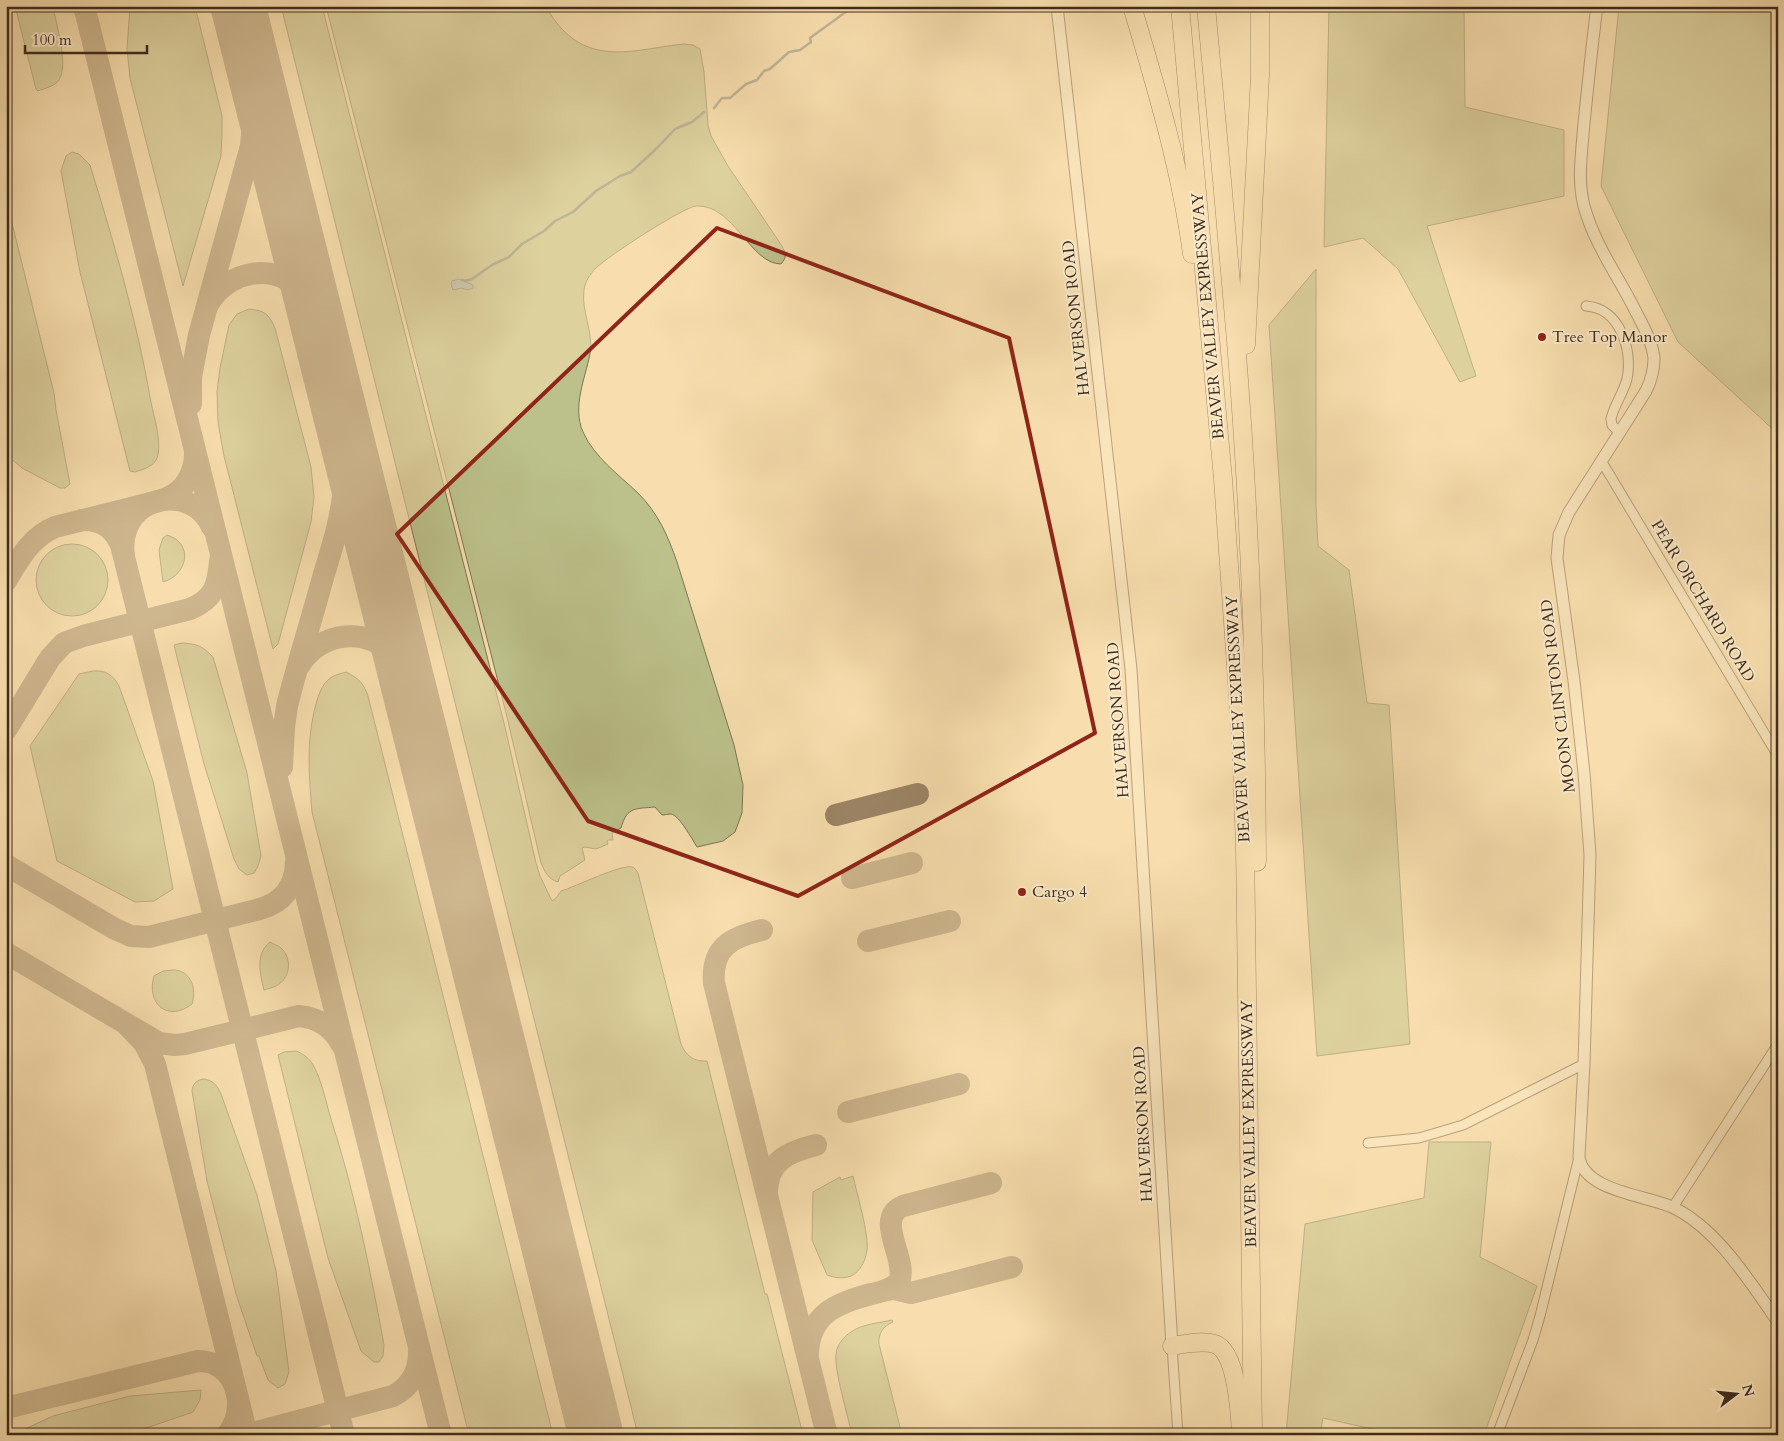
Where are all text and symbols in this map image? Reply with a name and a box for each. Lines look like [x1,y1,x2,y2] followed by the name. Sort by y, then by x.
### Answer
[25,22,148,54] scale bar
[32,30,72,50] text: 100 m
[1186,192,1230,440] street label: BEAVER VALLEY EXPRESSWAY
[1057,239,1095,397] street label: HALVERSON ROAD
[1552,326,1667,348] place label: Tree Top Manor
[1536,331,1548,343] marker: Tree Top Manor
[1646,516,1760,686] street label: PEAR ORCHARD ROAD
[1221,595,1255,843] street label: BEAVER VALLEY EXPRESSWAY
[1535,598,1581,794] street label: MOON CLINTON ROAD
[1102,641,1134,799] street label: HALVERSON ROAD
[1032,881,1087,903] place label: Cargo 4
[1016,886,1028,898] marker: Cargo 4
[1236,1000,1262,1248] street label: BEAVER VALLEY EXPRESSWAY
[1128,1045,1158,1203] street label: HALVERSON ROAD
[1712,1368,1762,1418] north arrow
[1737,1382,1759,1399] text: N

